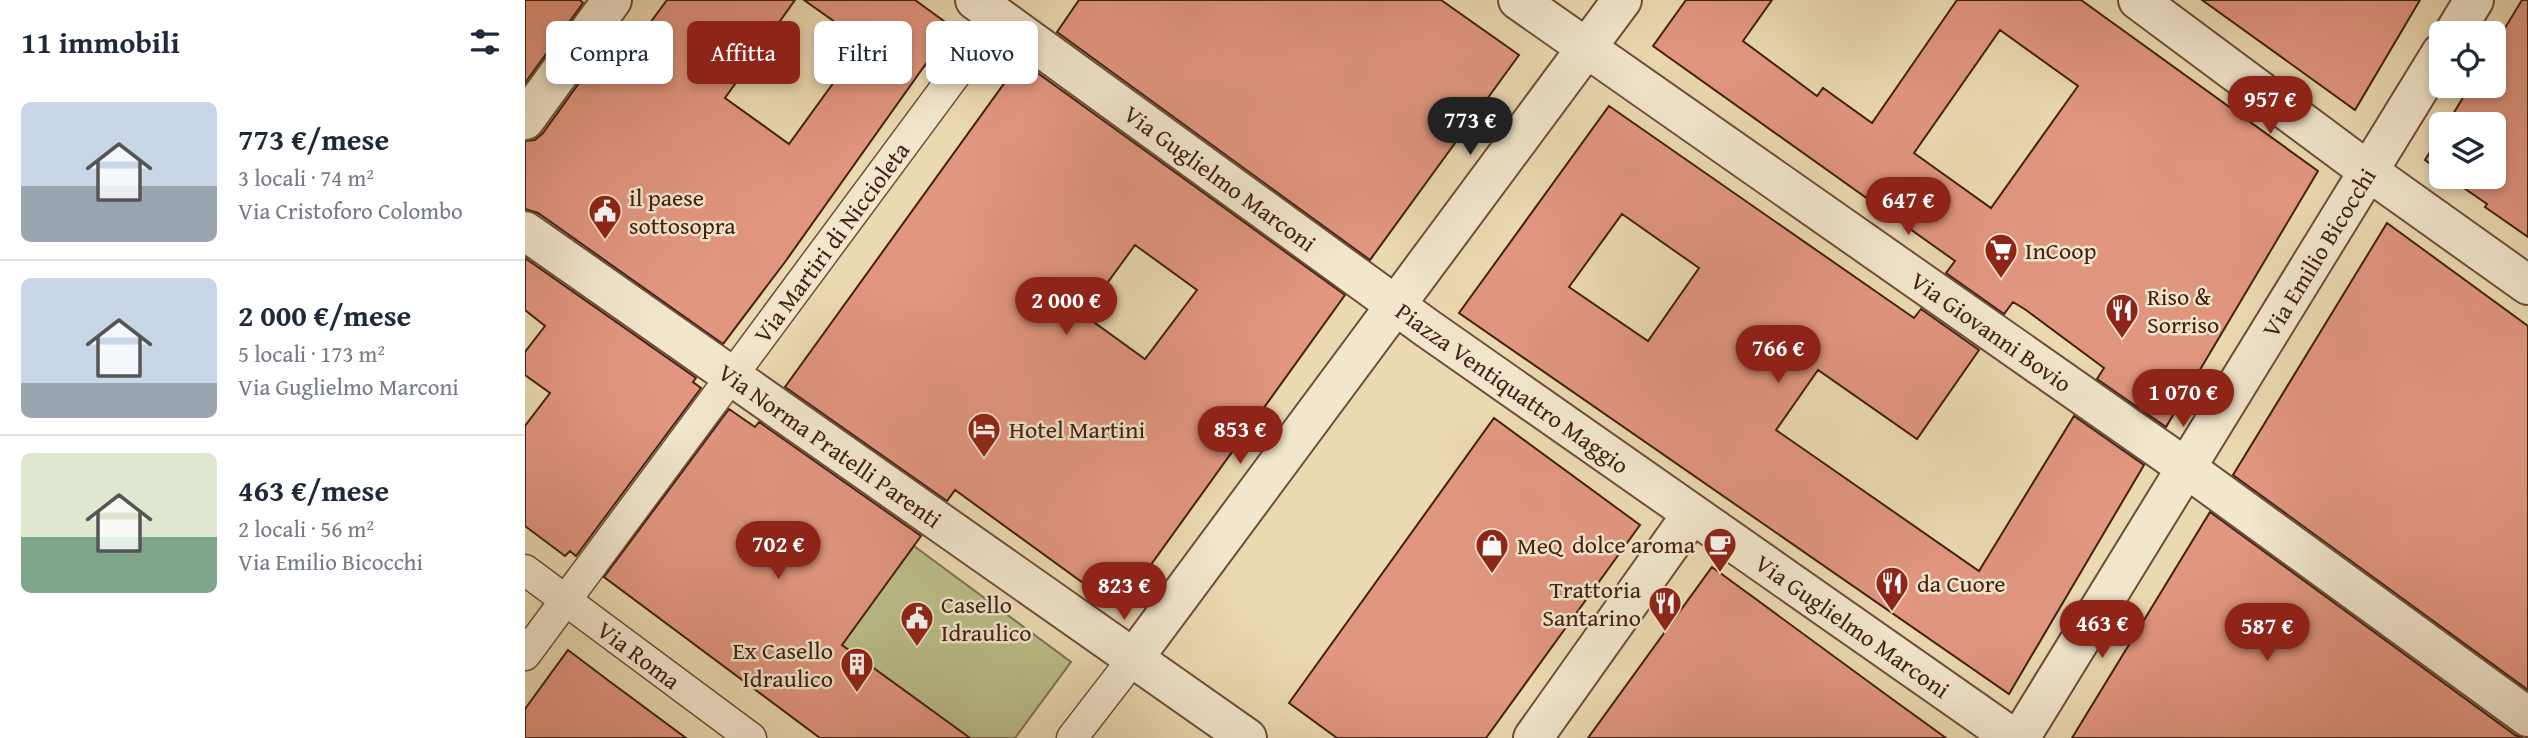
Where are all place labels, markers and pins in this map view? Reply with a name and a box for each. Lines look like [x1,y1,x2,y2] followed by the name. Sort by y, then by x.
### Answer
[2221,76,2319,136] pin: 957 €
[1421,97,1519,157] pin: 773 €
[1859,177,1957,237] pin: 647 €
[629,180,736,243] place label: il paese sottosopra
[586,192,624,241] public building icon: il paese sottosopra
[1982,231,2020,280] supermarket icon: InCoop
[2025,233,2096,268] place label: InCoop
[1001,278,1131,337] pin: 2 000 €
[2147,279,2219,342] place label: Riso & Sorriso
[2103,291,2141,340] restaurant icon: Riso & Sorriso
[1729,326,1827,385] pin: 766 €
[2118,370,2248,429] pin: 1 070 €
[1191,406,1289,466] pin: 853 €
[965,410,1003,459] hotel icon: Hotel Martini
[1009,412,1146,447] place label: Hotel Martini
[729,522,827,581] pin: 702 €
[1701,525,1739,574] cafe icon: dolce aroma
[1473,526,1511,575] shop icon: MeQ
[1572,527,1696,562] place label: dolce aroma
[1517,528,1564,563] place label: MeQ
[1075,562,1173,622] pin: 823 €
[1873,564,1911,613] restaurant icon: da Cuore
[1917,566,2006,601] place label: da Cuore
[1542,572,1642,635] place label: Trattoria Santarino
[1646,584,1684,633] restaurant icon: Trattoria Santarino
[941,587,1032,650] place label: Casello Idraulico
[898,599,936,648] public building icon: Casello Idraulico
[2053,600,2151,660] pin: 463 €
[2218,604,2316,663] pin: 587 €
[732,633,833,696] place label: Ex Casello Idraulico
[838,645,876,694] building icon: Ex Casello Idraulico

